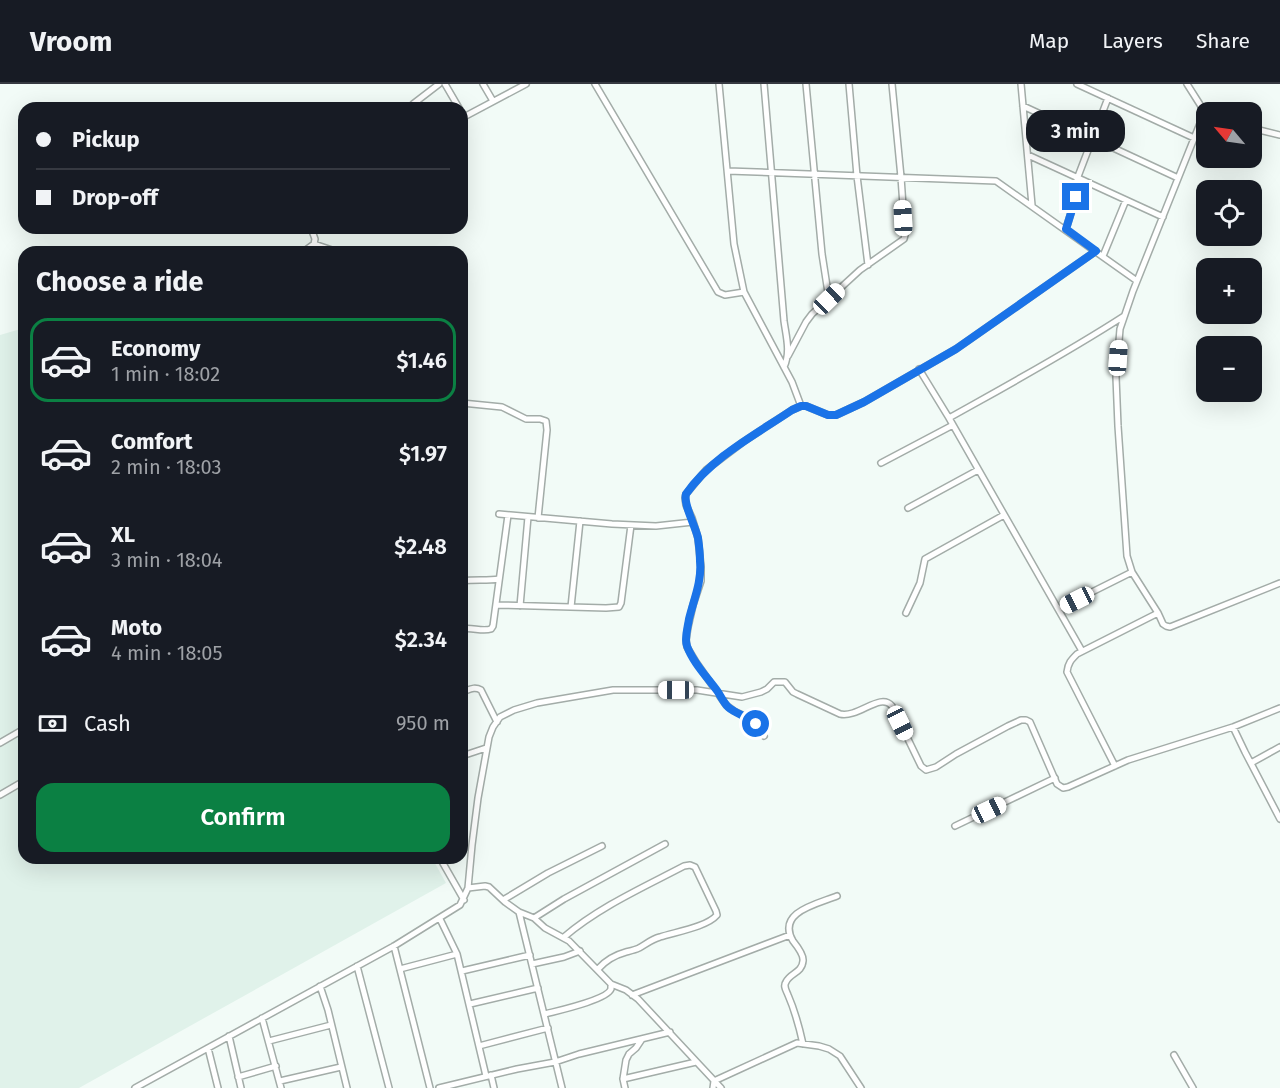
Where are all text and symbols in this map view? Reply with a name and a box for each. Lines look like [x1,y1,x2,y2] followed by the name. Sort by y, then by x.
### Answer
[30,25,112,58] text: Vroom
[1029,28,1069,54] text: Map
[1102,28,1163,54] text: Layers
[1196,28,1250,54] text: Share
[1196,102,1262,168] north arrow
[1196,102,1262,402] map controls
[1026,110,1126,152] callout: 3 min
[1051,119,1100,143] text: 3 min
[72,126,140,153] text: Pickup
[1196,180,1262,246] button: locate
[1062,183,1089,210] route end
[72,184,158,211] text: Drop-off
[893,200,913,236] car
[1196,258,1262,324] button: +
[36,266,203,298] text: Choose a ride
[810,280,848,318] car
[39,333,93,387] icon: car
[111,335,200,362] text: Economy
[1196,336,1262,402] button: −
[1108,339,1128,377] car
[397,347,447,374] text: $1.46
[111,362,220,386] text: 1 min · 18:02
[39,426,93,480] icon: car
[111,428,192,455] text: Comfort
[399,440,447,467] text: $1.97
[111,455,222,479] text: 2 min · 18:03
[39,519,93,573] icon: car
[111,521,135,548] text: XL
[394,533,447,560] text: $2.48
[111,548,222,572] text: 3 min · 18:04
[1057,584,1097,616] car
[39,612,93,666] icon: car
[111,614,162,641] text: Moto
[395,626,447,653] text: $2.34
[111,641,223,665] text: 4 min · 18:05
[658,681,694,699] car
[884,703,916,743] car
[36,707,69,740] icon: cash
[84,710,131,737] text: Cash
[742,710,769,737] route start
[396,711,450,735] text: 950 m
[36,783,450,852] button: Confirm
[969,794,1009,826] car

